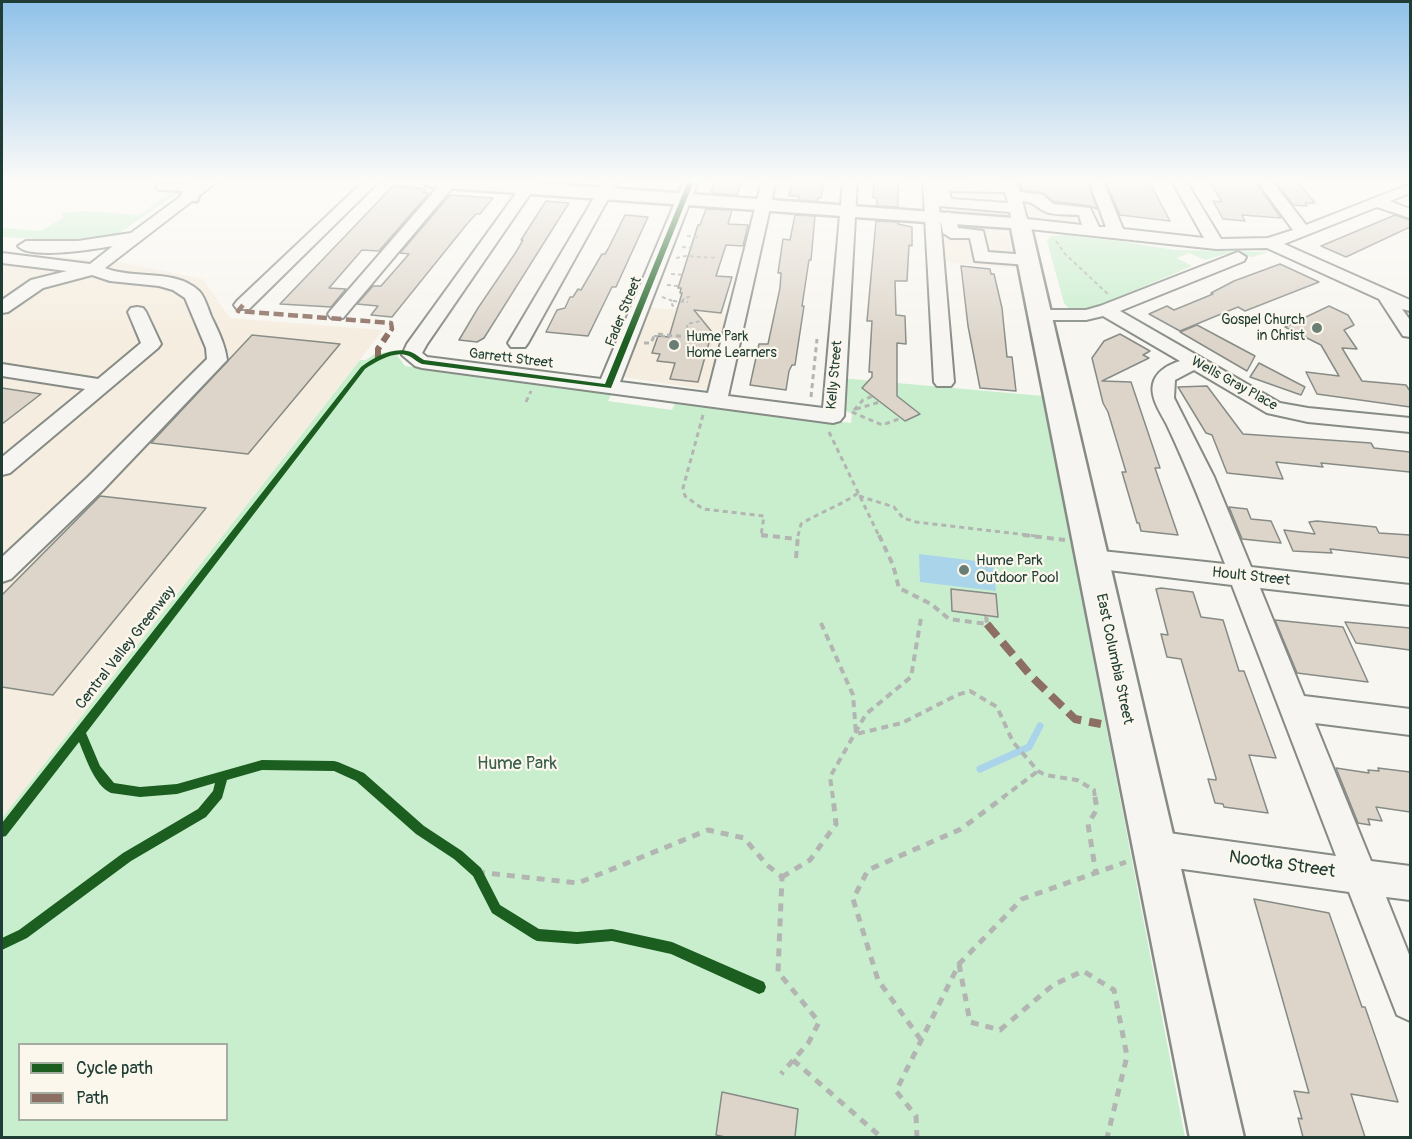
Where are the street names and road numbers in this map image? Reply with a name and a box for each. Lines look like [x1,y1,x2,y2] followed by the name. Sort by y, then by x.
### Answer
[602,275,646,349] street label: Fader Street
[824,340,846,410] street label: Kelly Street
[468,346,554,372] street label: Garrett Street
[1188,353,1280,415] street label: Wells Gray Place
[1211,564,1291,590] street label: Hoult Street
[72,583,180,713] street label: Central Valley Greenway
[1091,592,1137,726] street label: East Columbia Street
[1227,847,1337,883] street label: Nootka Street

